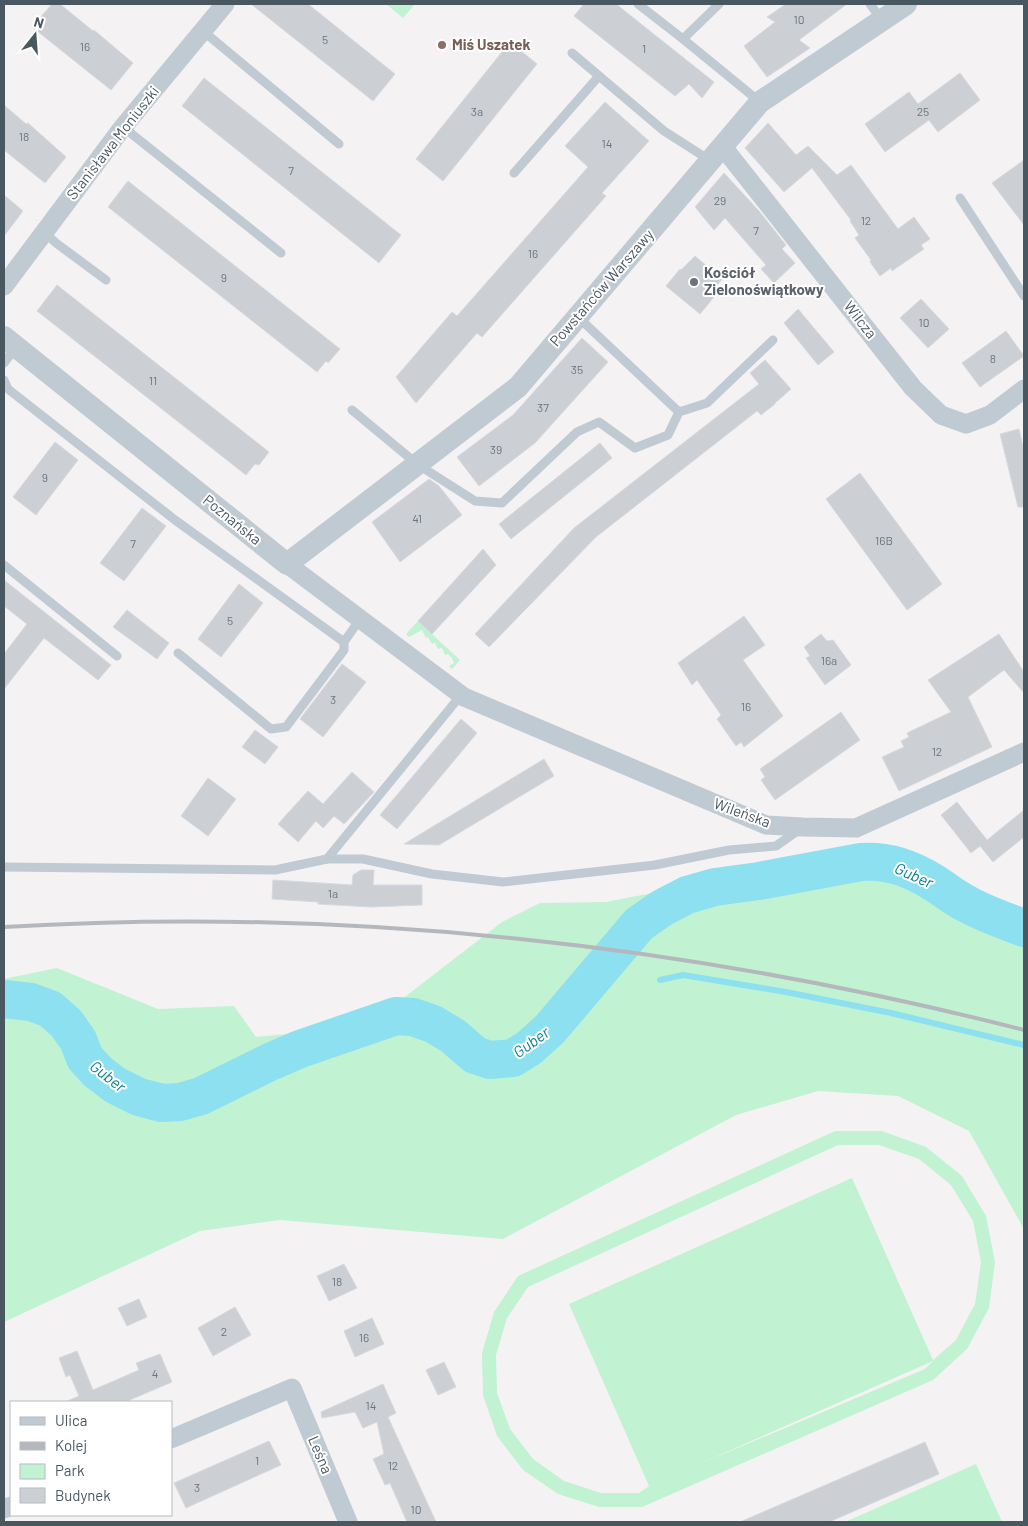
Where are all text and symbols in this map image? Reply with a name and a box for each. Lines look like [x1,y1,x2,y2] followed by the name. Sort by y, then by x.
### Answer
[10,10,60,60] north arrow
[794,12,804,26] house number: 10
[32,13,46,32] text: N
[322,32,328,46] house number: 5
[452,35,531,53] place label: Miś Uszatek
[80,39,90,53] house number: 16
[436,39,448,51] marker: Miś Uszatek
[642,41,646,55] house number: 1
[62,82,162,203] street label: Stanisława Moniuszki
[471,104,483,118] house number: 3a
[917,104,929,118] house number: 25
[19,129,29,143] house number: 18
[602,136,612,150] house number: 14
[288,163,294,177] house number: 7
[714,193,726,207] house number: 29
[861,213,871,227] house number: 12
[753,223,759,237] house number: 7
[546,225,657,350] street label: Powstańców Warszawy
[528,246,538,260] house number: 16
[704,263,824,298] place label: Kościół Zielonoświątkowy
[221,270,227,284] house number: 9
[688,276,700,288] marker: Kościół Zielonoświątkowy
[841,297,881,342] street label: Wilcza
[919,315,929,329] house number: 10
[990,351,996,365] house number: 8
[571,362,583,376] house number: 35
[149,373,157,387] house number: 11
[537,400,549,414] house number: 37
[490,442,502,456] house number: 39
[42,470,48,484] house number: 9
[200,490,265,548] street label: Poznańska
[412,511,422,525] house number: 41
[875,533,893,547] house number: 16B
[130,536,136,550] house number: 7
[227,613,233,627] house number: 5
[821,653,837,667] house number: 16a
[330,692,336,706] house number: 3
[741,699,751,713] house number: 16
[932,744,942,758] house number: 12
[712,794,773,831] street label: Wileńska
[892,858,938,892] water label: Guber
[328,886,338,900] house number: 1a
[509,1021,554,1061] water label: Guber
[87,1056,131,1096] water label: Guber
[332,1274,342,1288] house number: 18
[221,1324,227,1338] house number: 2
[359,1330,369,1344] house number: 16
[152,1366,158,1380] house number: 4
[366,1398,376,1412] house number: 14
[10,1401,172,1516] legend
[55,1411,87,1429] text: Ulica
[305,1433,337,1476] street label: Leśna
[55,1436,87,1454] text: Kolej
[255,1453,259,1467] house number: 1
[388,1458,398,1472] house number: 12
[55,1461,85,1479] text: Park
[194,1480,200,1494] house number: 3
[55,1486,111,1504] text: Budynek
[411,1502,421,1516] house number: 10

